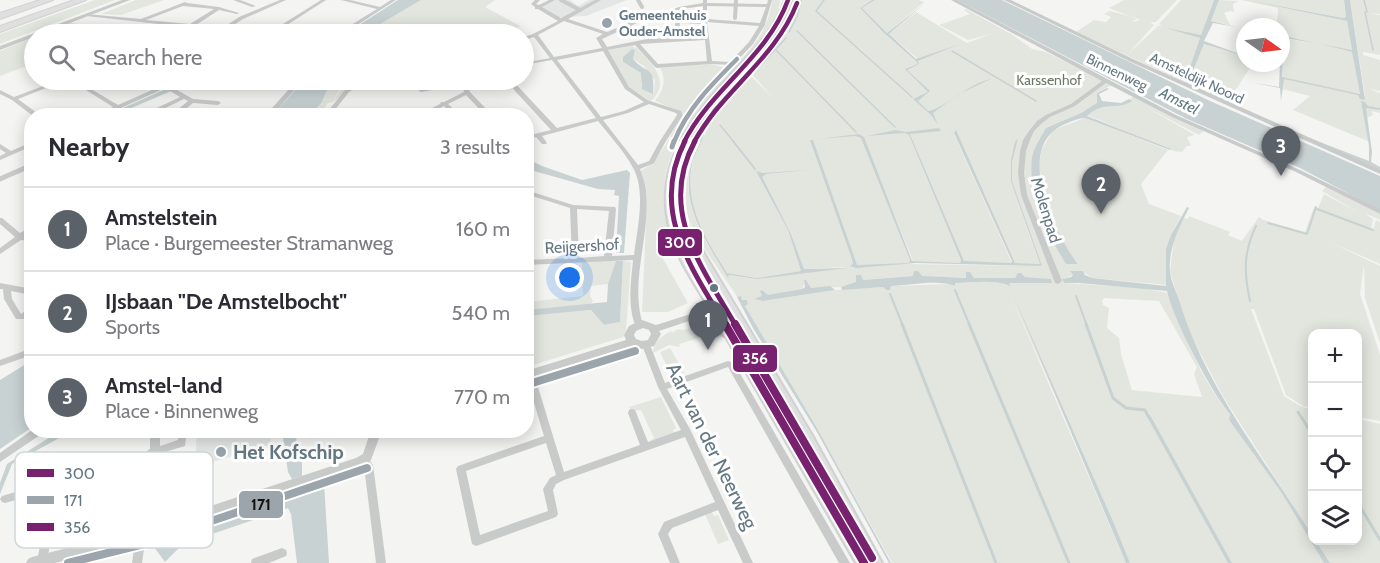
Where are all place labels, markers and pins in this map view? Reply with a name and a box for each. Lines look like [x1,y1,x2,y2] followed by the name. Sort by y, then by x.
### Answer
[619,6,706,40] place label: Gemeentehuis Ouder-Amstel
[600,16,614,30] marker: Gemeentehuis Ouder-Amstel
[1262,126,1300,176] pin: 3
[1082,164,1120,214] pin: 2
[708,282,720,294] unlabelled marker
[688,300,728,350] pin: 1
[233,440,344,464] place label: Het Kofschip
[214,445,228,459] marker: Het Kofschip

